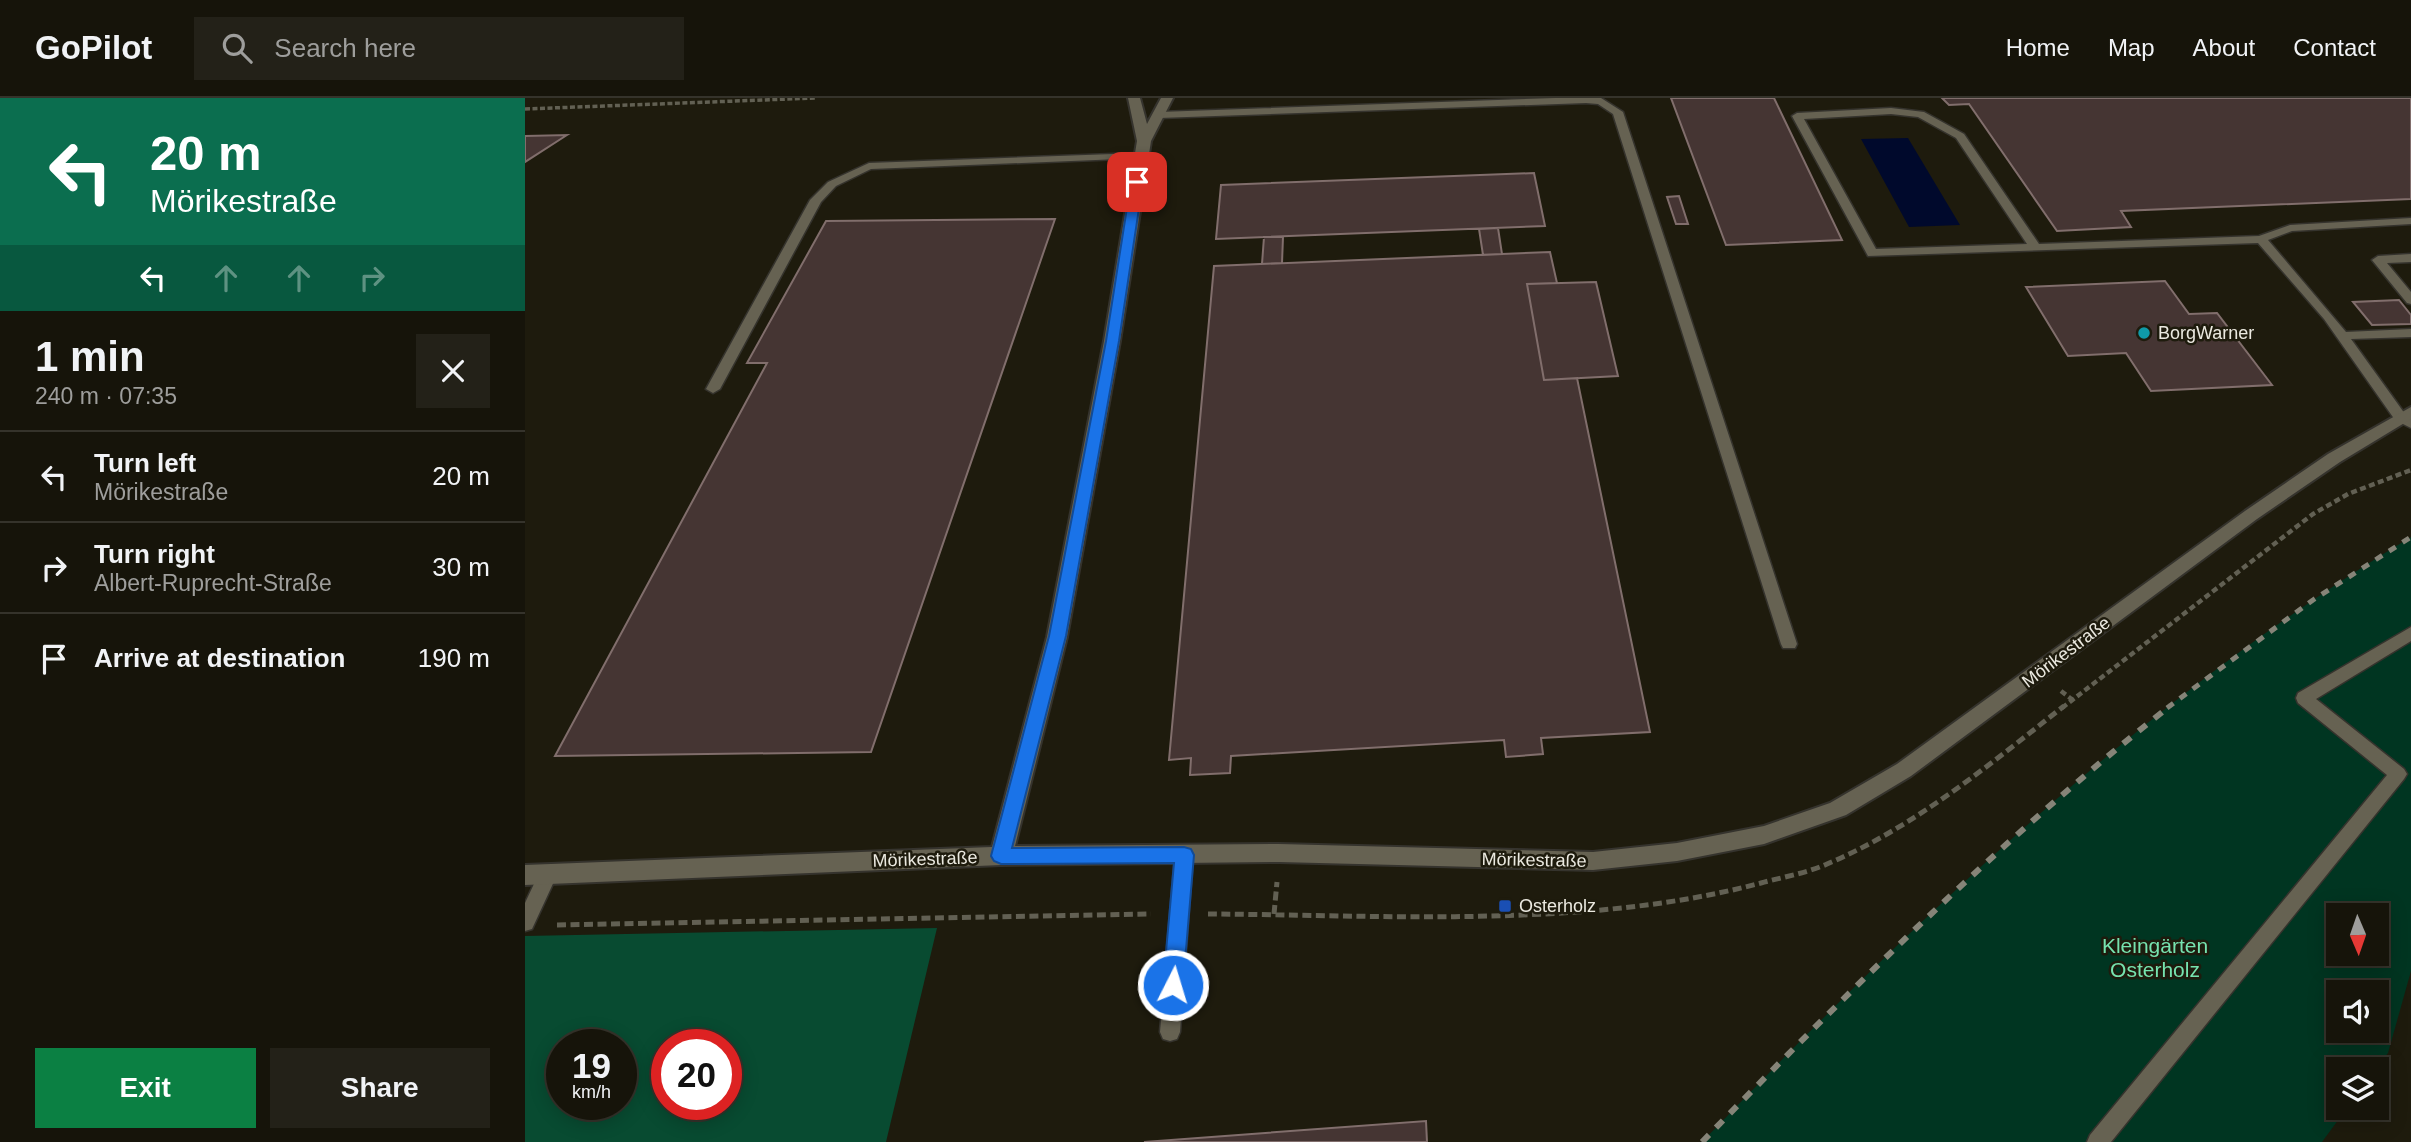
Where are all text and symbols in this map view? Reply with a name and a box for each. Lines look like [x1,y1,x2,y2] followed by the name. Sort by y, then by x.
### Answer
[194,17,684,80] search box
[35,29,152,66] text: GoPilot
[218,29,256,67] icon: search
[274,33,416,63] text: Search here
[2006,34,2070,61] text: Home
[2108,34,2155,61] text: Map
[2193,34,2255,61] text: About
[2293,34,2376,61] text: Contact
[35,126,126,217] icon: left
[150,126,262,180] text: 20 m
[1107,152,1167,212] pin
[1118,163,1156,201] icon: arrive
[150,183,337,219] text: Mörikestraße
[134,259,172,297] icon: left
[207,259,245,297] icon: ahead
[280,259,318,297] icon: ahead
[353,259,391,297] icon: right
[2158,323,2254,343] place label: BorgWarner
[2136,325,2152,341] marker: BorgWarner
[35,333,145,380] text: 1 min
[416,334,490,408] button: close
[35,383,177,409] text: 240 m · 07:35
[94,448,196,478] text: Turn left
[35,458,73,496] icon: left
[432,461,490,491] text: 20 m
[94,479,228,505] text: Mörikestraße
[94,539,215,569] text: Turn right
[35,549,73,587] icon: right
[432,552,490,582] text: 30 m
[94,570,332,596] text: Albert-Ruprecht-Straße
[2018,612,2114,692] street label: Mörikestraße
[35,640,73,678] icon: arrive
[94,643,345,673] text: Arrive at destination
[418,643,490,673] text: 190 m
[872,847,978,871] street label: Mörikestraße
[1481,849,1587,871] street label: Mörikestraße
[1519,896,1596,916] place label: Osterholz
[1497,898,1513,914] marker: Osterholz
[2326,903,2389,966] north arrow
[2326,903,2389,1120] map controls
[2102,934,2208,981] park label: Kleingärten Osterholz
[1136,948,1210,1022] position arrow
[2326,980,2389,1043] button: sound
[651,1029,742,1120] speed limit sign: 20
[572,1046,611,1085] text: 19
[35,1048,256,1128] button: Exit
[270,1048,490,1128] button: Share
[2326,1057,2389,1120] button: layers
[572,1082,611,1102] text: km/h

